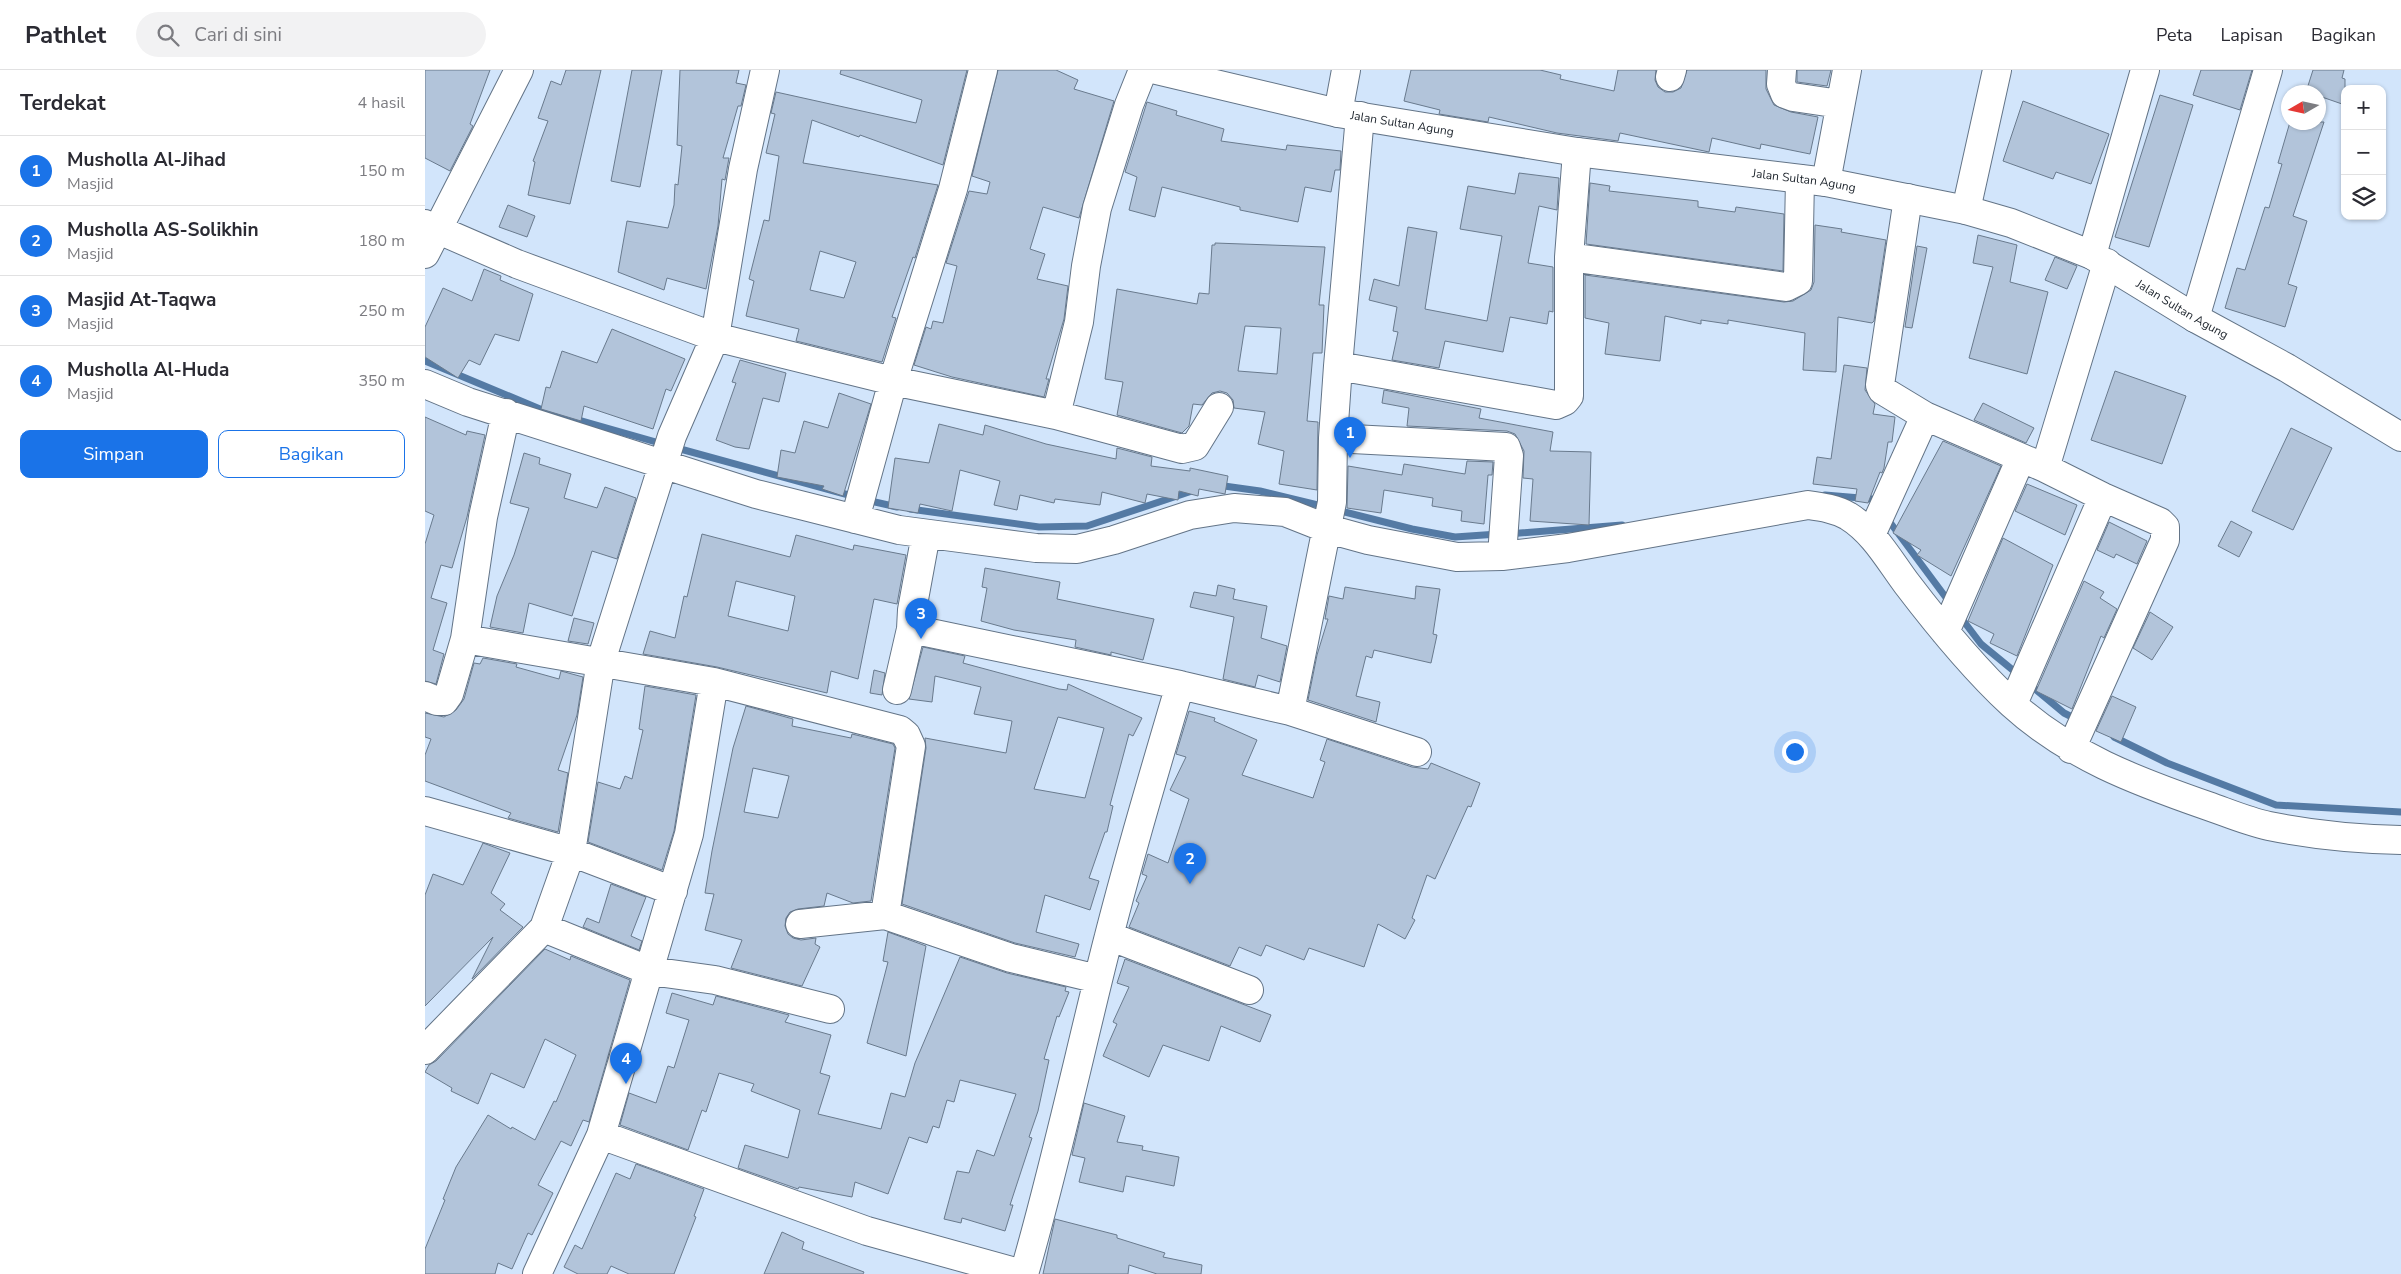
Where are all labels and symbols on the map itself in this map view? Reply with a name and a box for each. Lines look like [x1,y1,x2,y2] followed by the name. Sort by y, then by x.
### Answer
[2281,85,2326,130] north arrow
[1348,107,1455,140] street label: Jalan Sultan Agung
[1750,165,1857,196] street label: Jalan Sultan Agung
[2132,275,2231,343] street label: Jalan Sultan Agung
[1334,417,1366,458] pin: 1
[905,598,937,639] pin: 3
[1782,739,1808,765] your location
[1174,843,1206,884] pin: 2
[610,1043,642,1084] pin: 4

